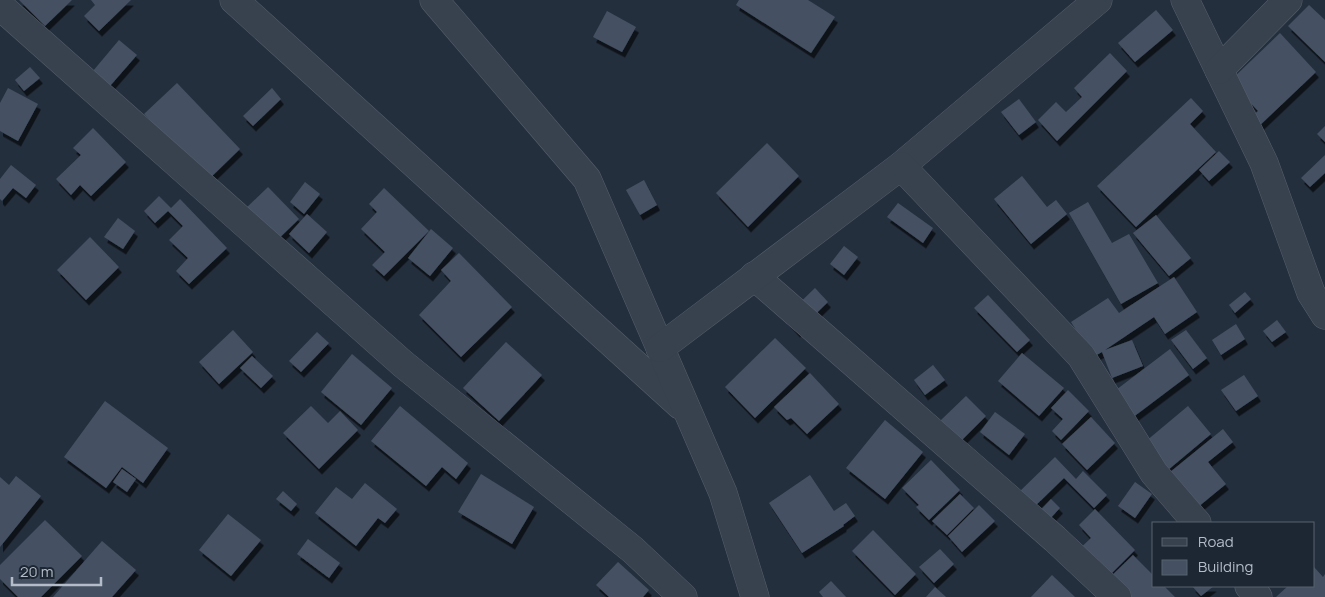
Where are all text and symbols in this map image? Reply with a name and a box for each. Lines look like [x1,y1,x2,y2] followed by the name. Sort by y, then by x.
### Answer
[1152,522,1315,587] legend
[1198,531,1234,552] text: Road
[12,554,101,586] scale bar
[1198,556,1253,577] text: Building
[20,561,53,582] text: 20 m

